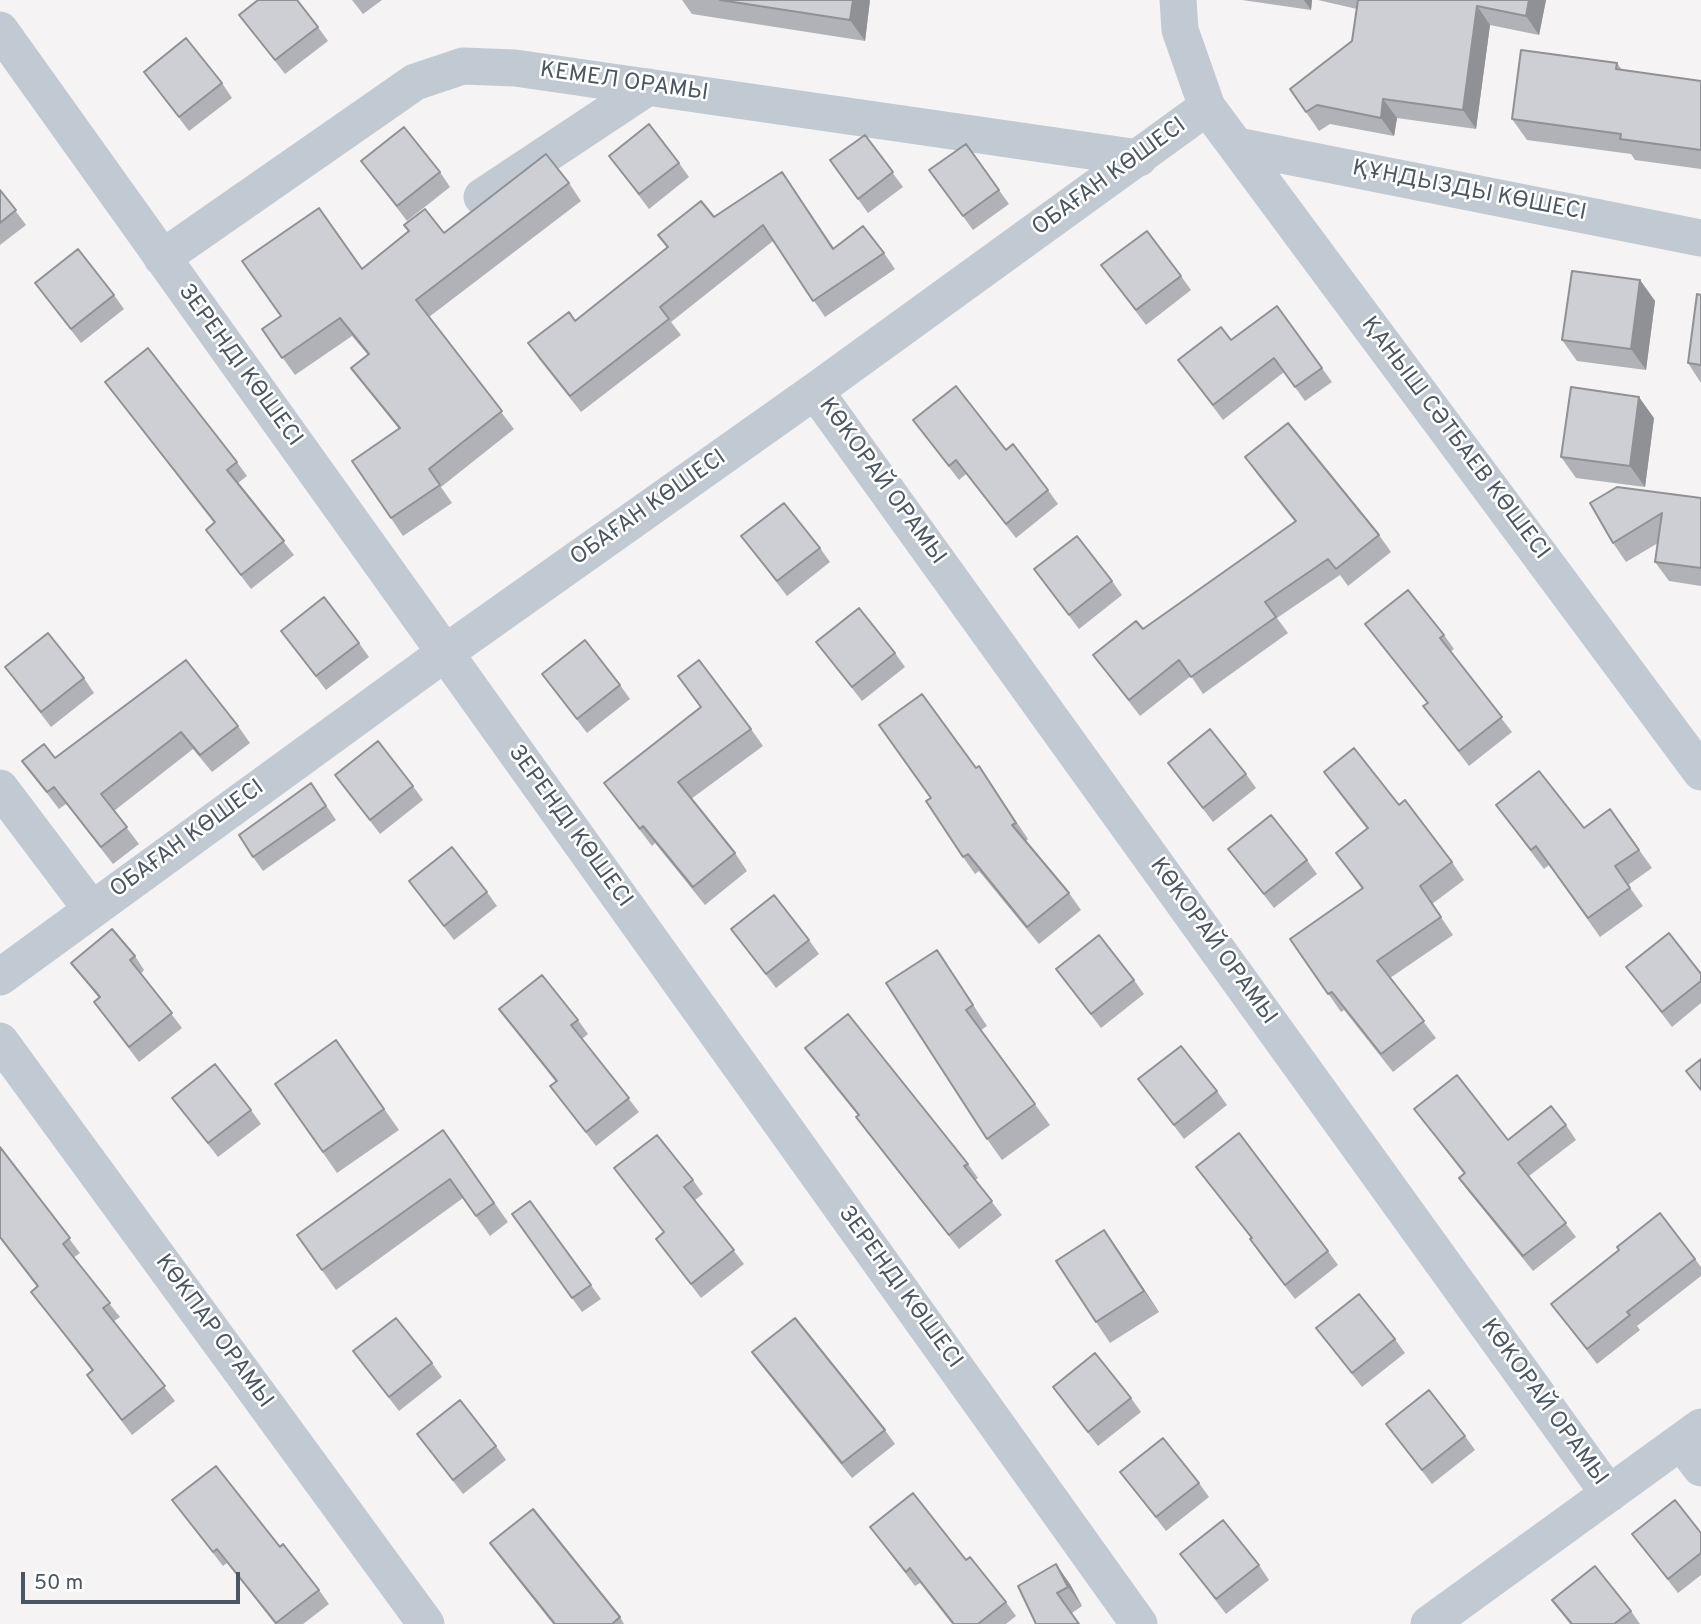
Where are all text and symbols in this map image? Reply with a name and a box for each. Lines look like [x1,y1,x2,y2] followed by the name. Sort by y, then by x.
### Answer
[538,58,710,108] street label: КЕМЕЛ ОРАМЫ
[1028,113,1192,243] street label: ОБАҒАН КӨШЕСІ
[1350,156,1588,228] street label: ҚҰНДЫЗДЫ КӨШЕСІ
[171,280,307,452] street label: ЗЕРЕНДІ КӨШЕСІ
[1354,312,1554,566] street label: ҚАНЫШ СӘТБАЕВ КӨШЕСІ
[811,393,951,571] street label: КӨКОРАЙ ОРАМЫ
[566,445,732,573] street label: ОБАҒАН КӨШЕСІ
[501,741,637,913] street label: ЗЕРЕНДІ КӨШЕСІ
[106,775,270,905] street label: ОБАҒАН КӨШЕСІ
[1142,853,1282,1031] street label: КӨКОРАЙ ОРАМЫ
[831,1202,967,1374] street label: ЗЕРЕНДІ КӨШЕСІ
[148,1250,278,1414] street label: КӨКПАР ОРАМЫ
[1473,1314,1613,1492] street label: КӨКОРАЙ ОРАМЫ
[24,1558,243,1602] scale bar
[34,1570,83,1597] text: 50 m

